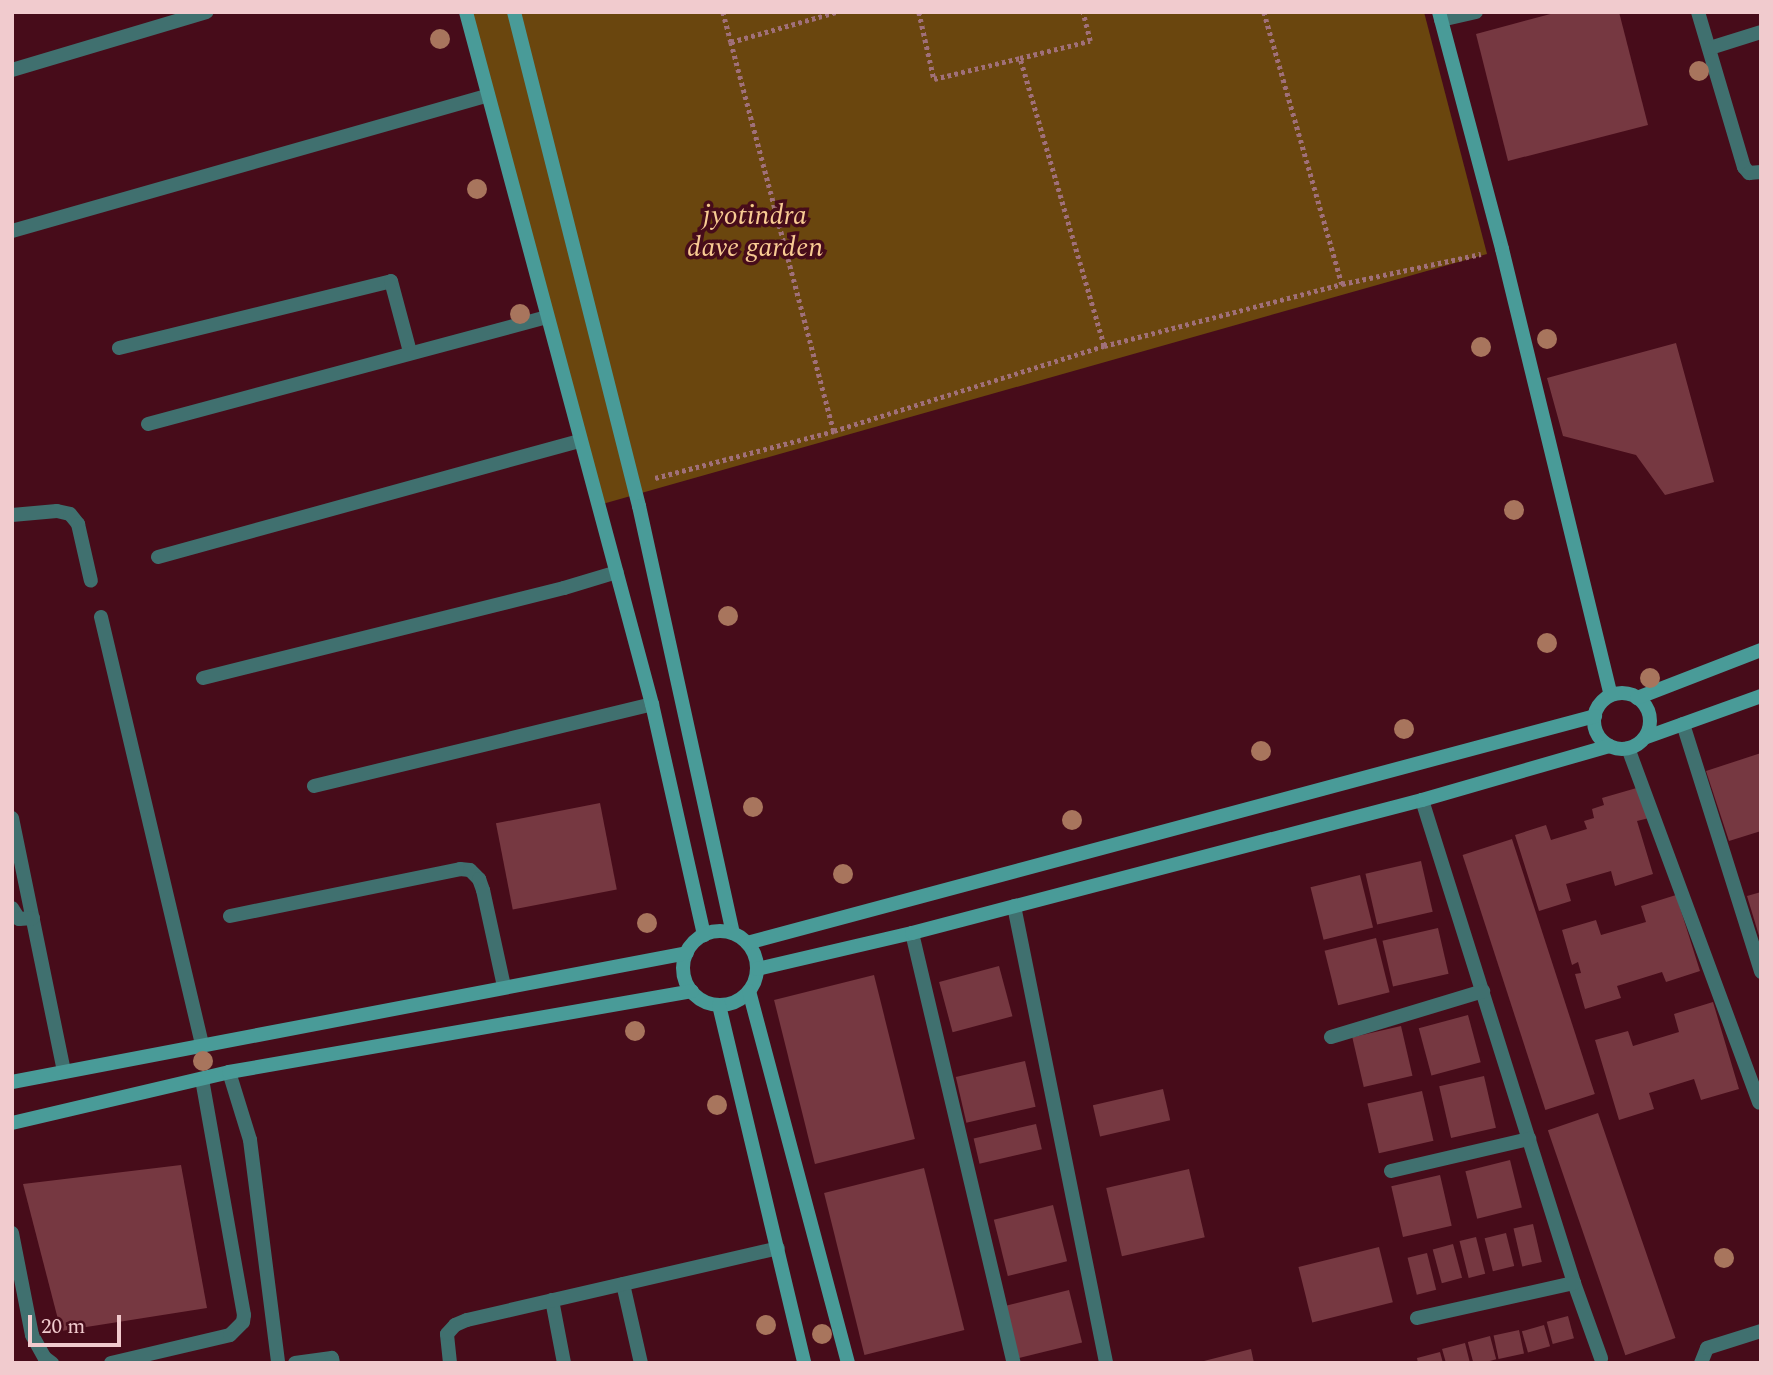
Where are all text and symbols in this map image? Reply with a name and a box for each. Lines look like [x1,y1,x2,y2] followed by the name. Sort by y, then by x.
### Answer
[687,199,823,265] park label: jyotindra dave garden
[32,1302,124,1346] scale bar
[41,1311,85,1343] text: 20 m

